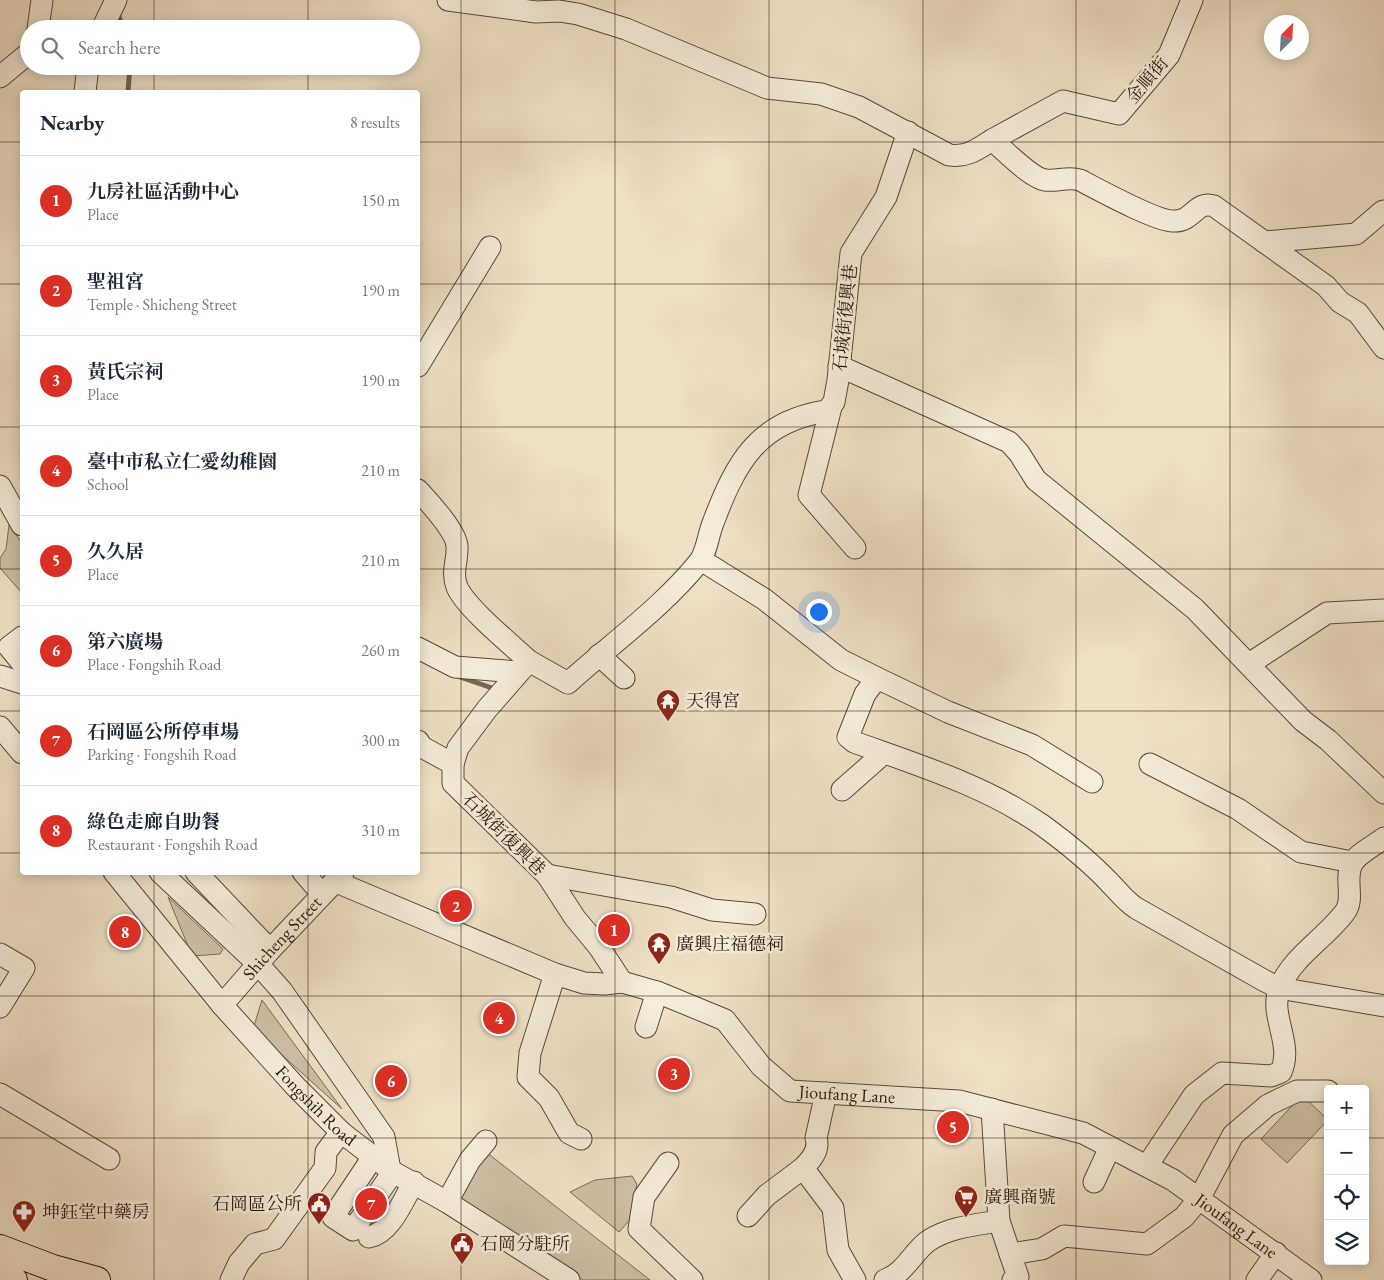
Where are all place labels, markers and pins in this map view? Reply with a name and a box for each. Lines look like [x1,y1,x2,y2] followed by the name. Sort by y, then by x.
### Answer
[655,688,681,722] temple icon: 天得宮
[686,689,740,712] place label: 天得宮
[440,887,472,925] pin: 2
[598,911,630,949] pin: 1
[109,913,141,951] pin: 8
[646,931,672,965] temple icon: 廣興庄福德祠
[676,932,784,955] place label: 廣興庄福德祠
[483,999,515,1037] pin: 4
[658,1055,690,1093] pin: 3
[375,1062,407,1100] pin: 6
[937,1108,969,1146] pin: 5
[953,1184,979,1218] supermarket icon: 廣興商號
[355,1185,387,1223] pin: 7
[984,1185,1056,1208] place label: 廣興商號
[306,1191,332,1225] public building icon: 石岡區公所
[212,1192,302,1215] place label: 石岡區公所
[11,1199,37,1233] pharmacy icon: 坤鈺堂中藥房
[42,1200,150,1223] place label: 坤鈺堂中藥房
[449,1231,475,1265] public building icon: 石岡分駐所
[480,1232,570,1255] place label: 石岡分駐所

